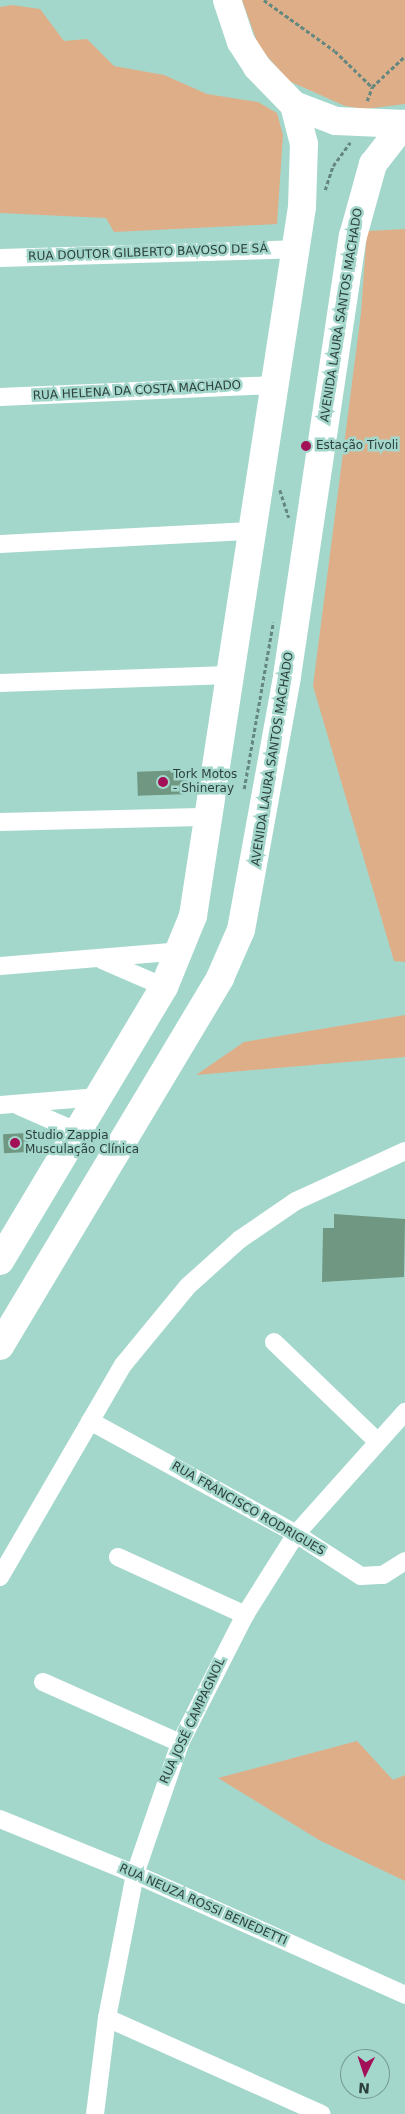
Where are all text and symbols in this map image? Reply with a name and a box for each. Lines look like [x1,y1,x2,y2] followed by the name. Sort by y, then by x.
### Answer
[318,207,366,423] street label: AVENIDA LAURA SANTOS MACHADO
[28,242,268,264] street label: RUA DOUTOR GILBERTO BAVOSO DE SÁ
[32,378,242,404] street label: RUA HELENA DA COSTA MACHADO
[316,439,398,453] place label: Estação Tivoli
[300,440,312,452] marker: Estação Tivoli
[249,651,297,867] street label: AVENIDA LAURA SANTOS MACHADO
[173,768,237,796] place label: Tork Motos - Shineray
[157,776,169,788] marker: Tork Motos - Shineray
[25,1129,139,1157] place label: Studio Zappia Musculação Clínica
[9,1137,21,1149] marker: Studio Zappia Musculação Clínica
[169,1459,327,1559] street label: RUA FRANCISCO RODRIGUES
[158,1656,228,1786] street label: RUA JOSÉ CAMPAGNOL
[117,1861,289,1949] street label: RUA NEUZA ROSSI BENEDETTI
[340,2049,390,2099] north arrow
[358,2080,370,2096] text: N

